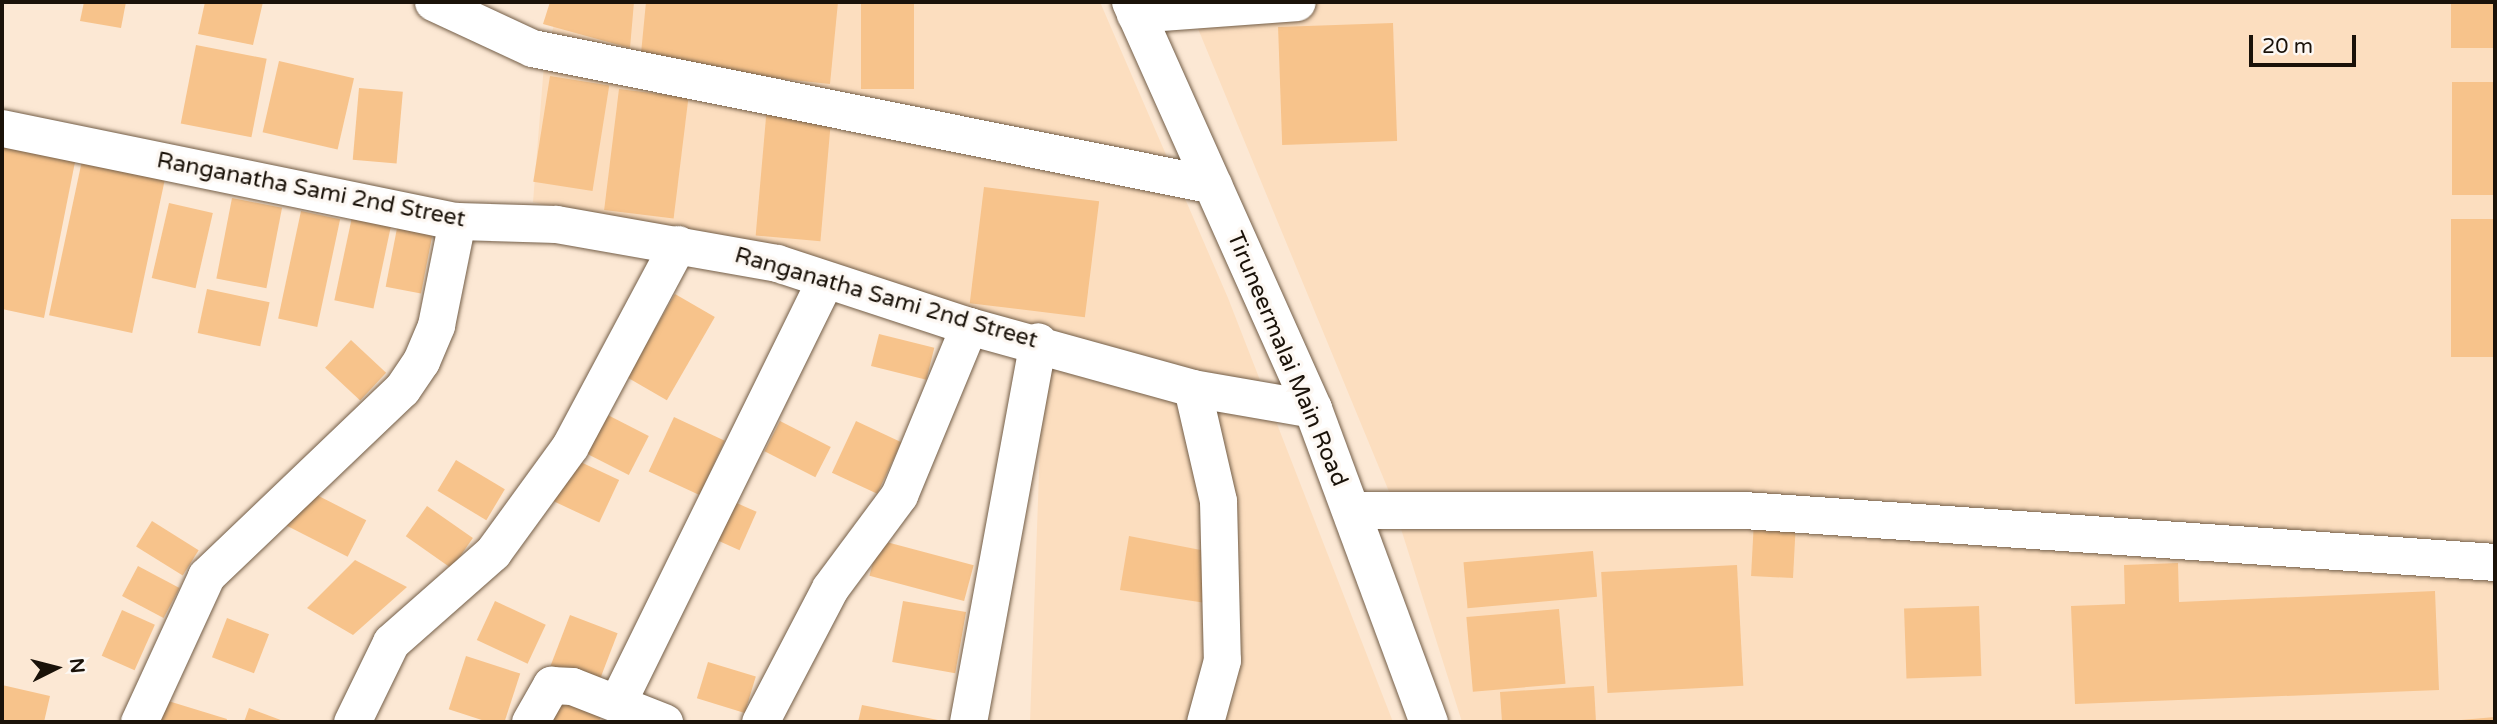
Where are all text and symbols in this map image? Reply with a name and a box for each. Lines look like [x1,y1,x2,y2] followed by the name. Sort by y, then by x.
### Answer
[2252,21,2359,65] scale bar
[2262,34,2313,59] text: 20 m
[154,147,468,233] street label: Ranganatha Sami 2nd Street
[1221,227,1353,491] street label: Tiruneermalai Main Road
[731,242,1041,354] street label: Ranganatha Sami 2nd Street
[21,633,91,703] north arrow
[65,657,89,675] text: N

